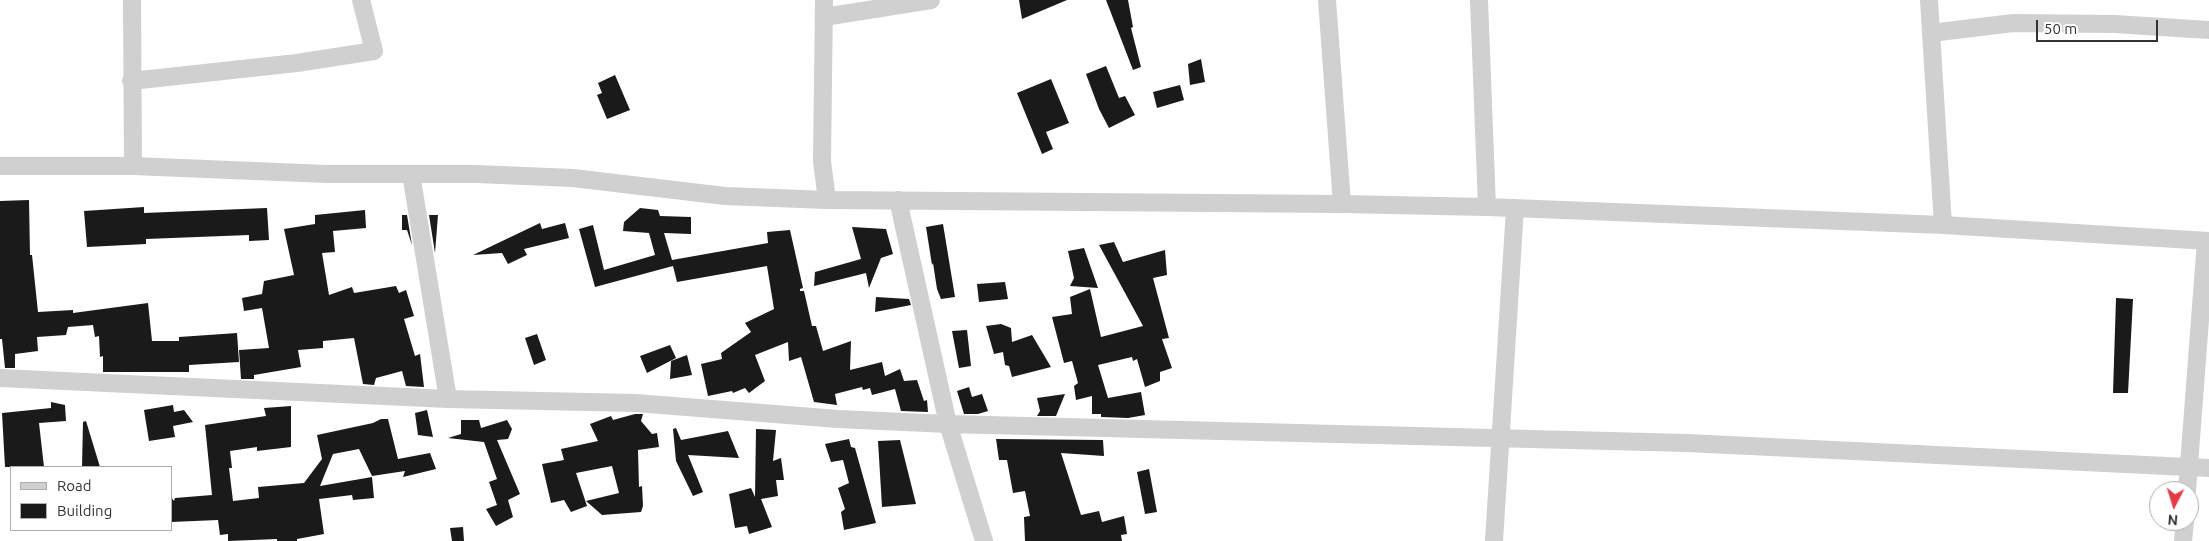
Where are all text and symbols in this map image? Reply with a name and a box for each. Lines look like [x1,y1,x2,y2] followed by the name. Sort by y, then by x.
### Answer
[2039,10,2162,42] scale bar
[2044,20,2077,37] text: 50 m
[10,466,172,531] legend
[57,477,92,494] text: Road
[2149,481,2199,531] north arrow
[57,502,112,519] text: Building
[2167,512,2179,528] text: N

